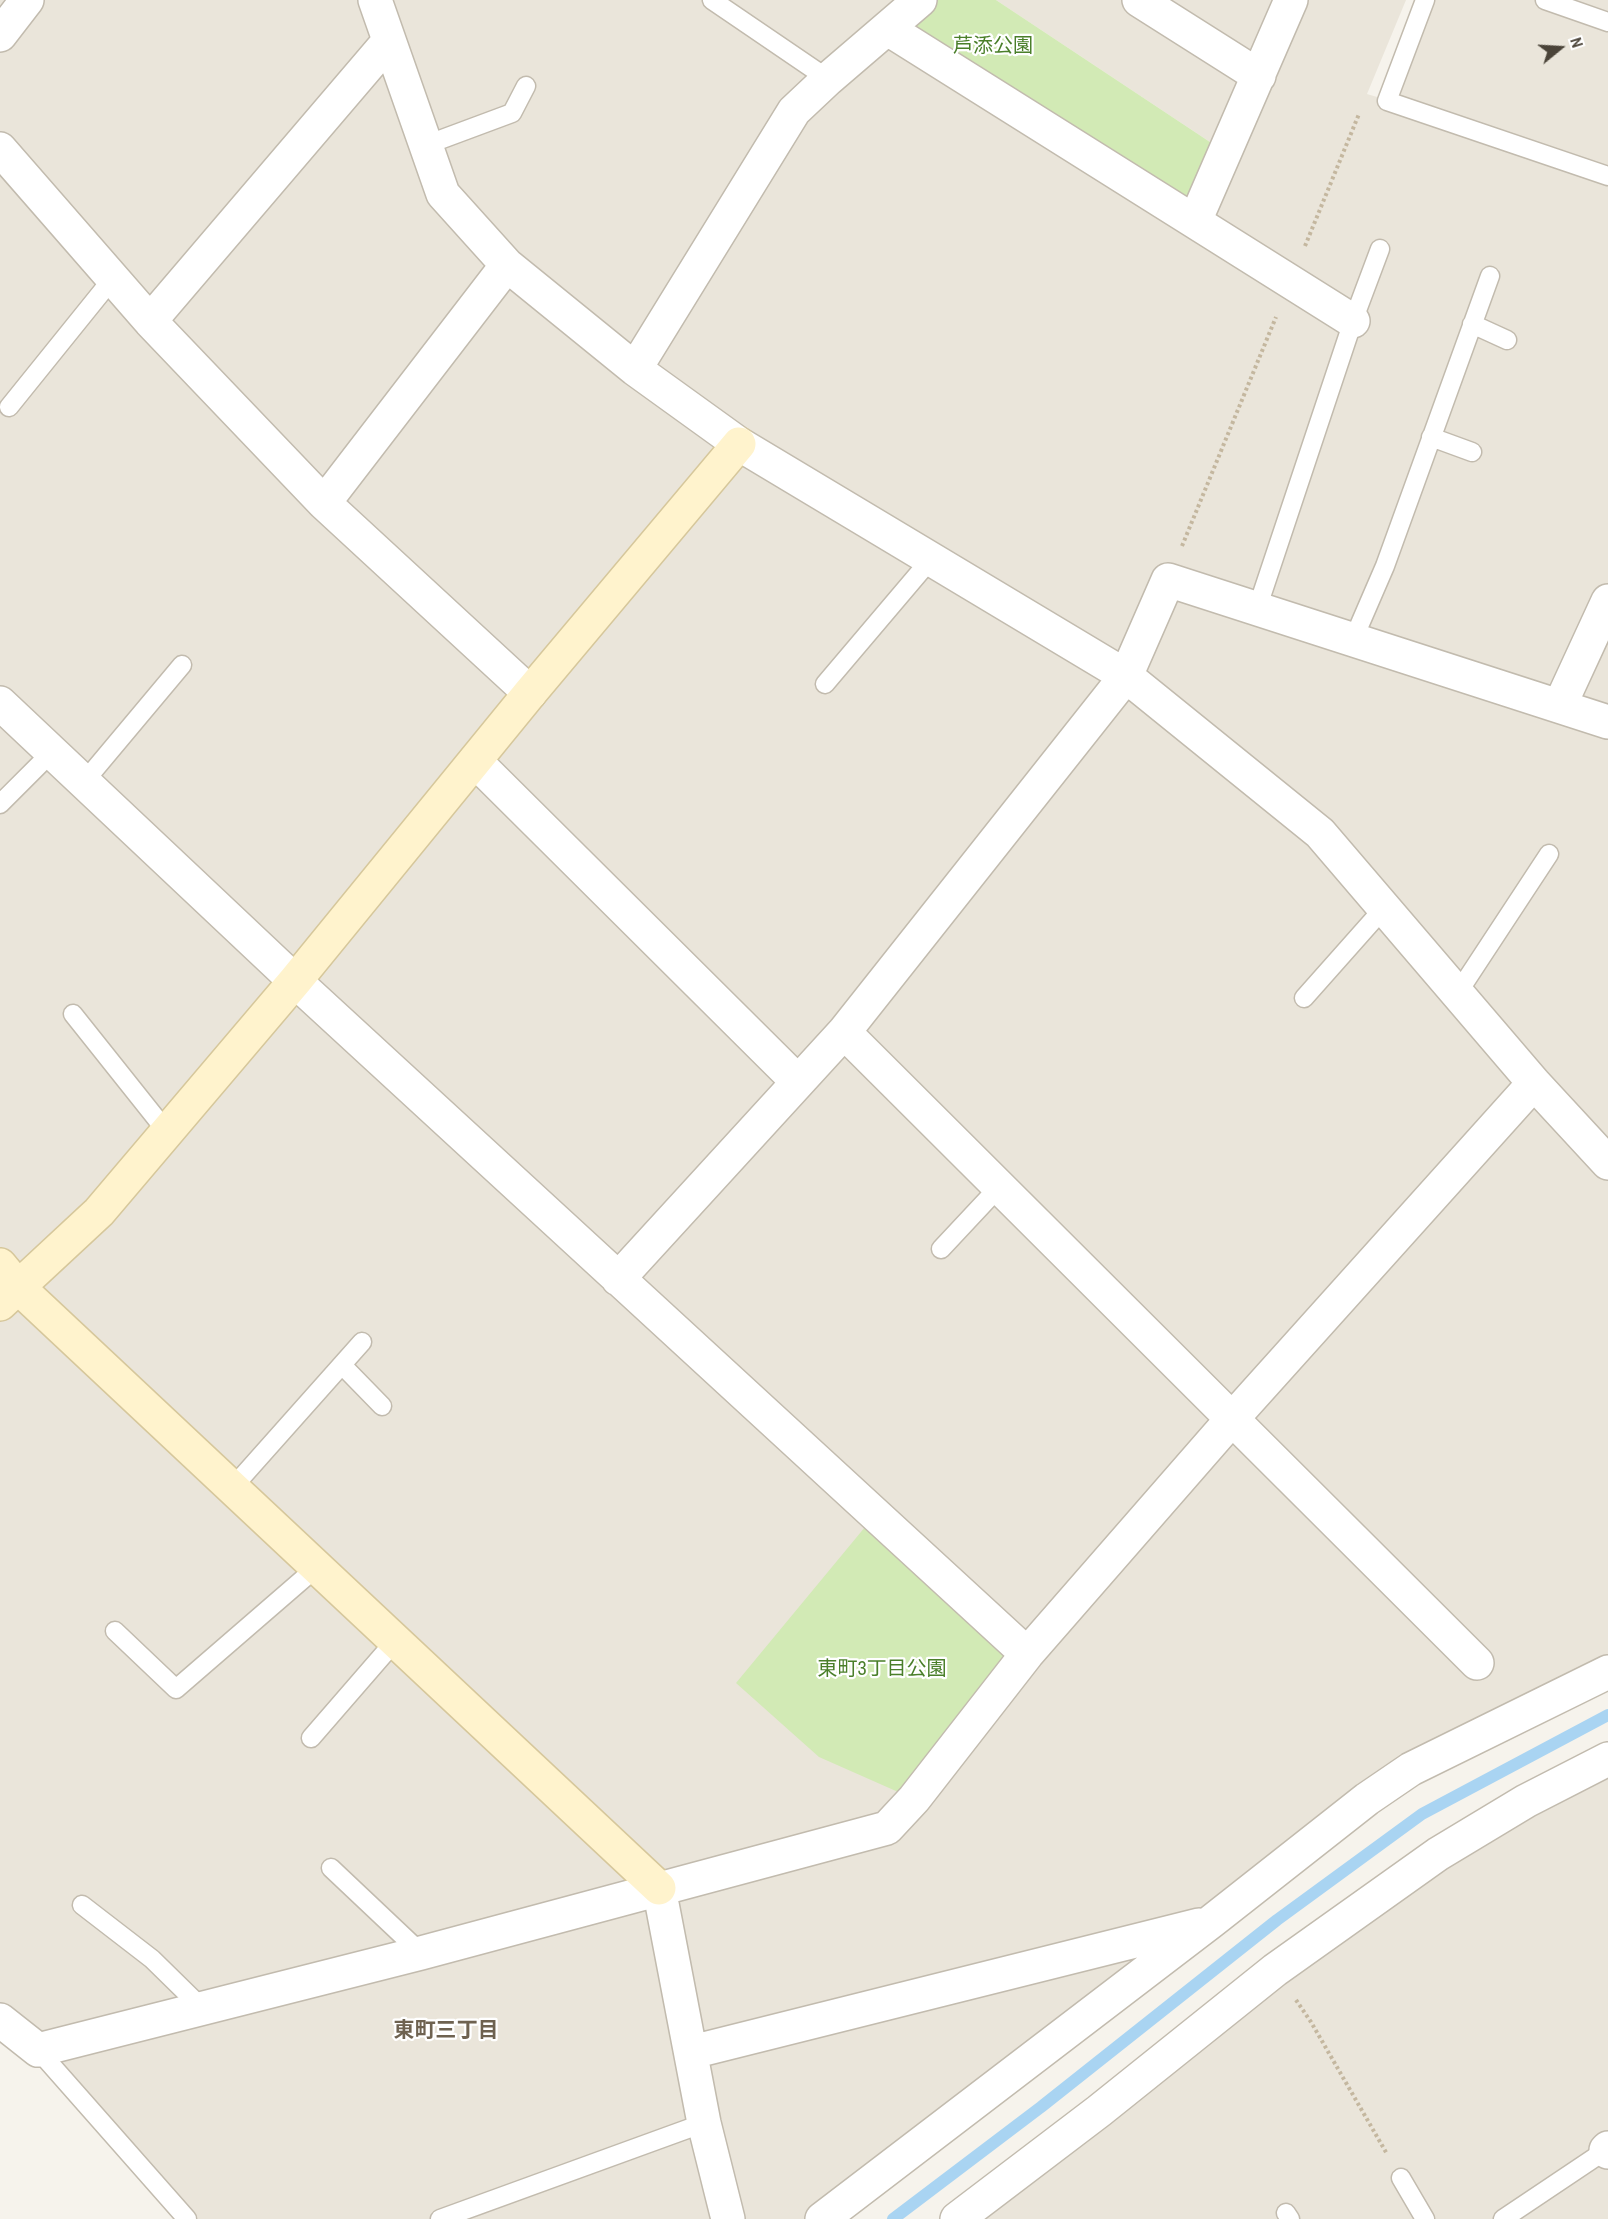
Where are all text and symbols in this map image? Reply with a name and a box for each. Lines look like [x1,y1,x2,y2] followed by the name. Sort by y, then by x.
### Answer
[1530,18,1590,78] north arrow
[953,35,1033,59] park label: 芦添公園
[1565,35,1589,50] text: N
[817,1658,947,1682] park label: 東町3丁目公園
[394,2018,498,2044] district label: 東町三丁目

